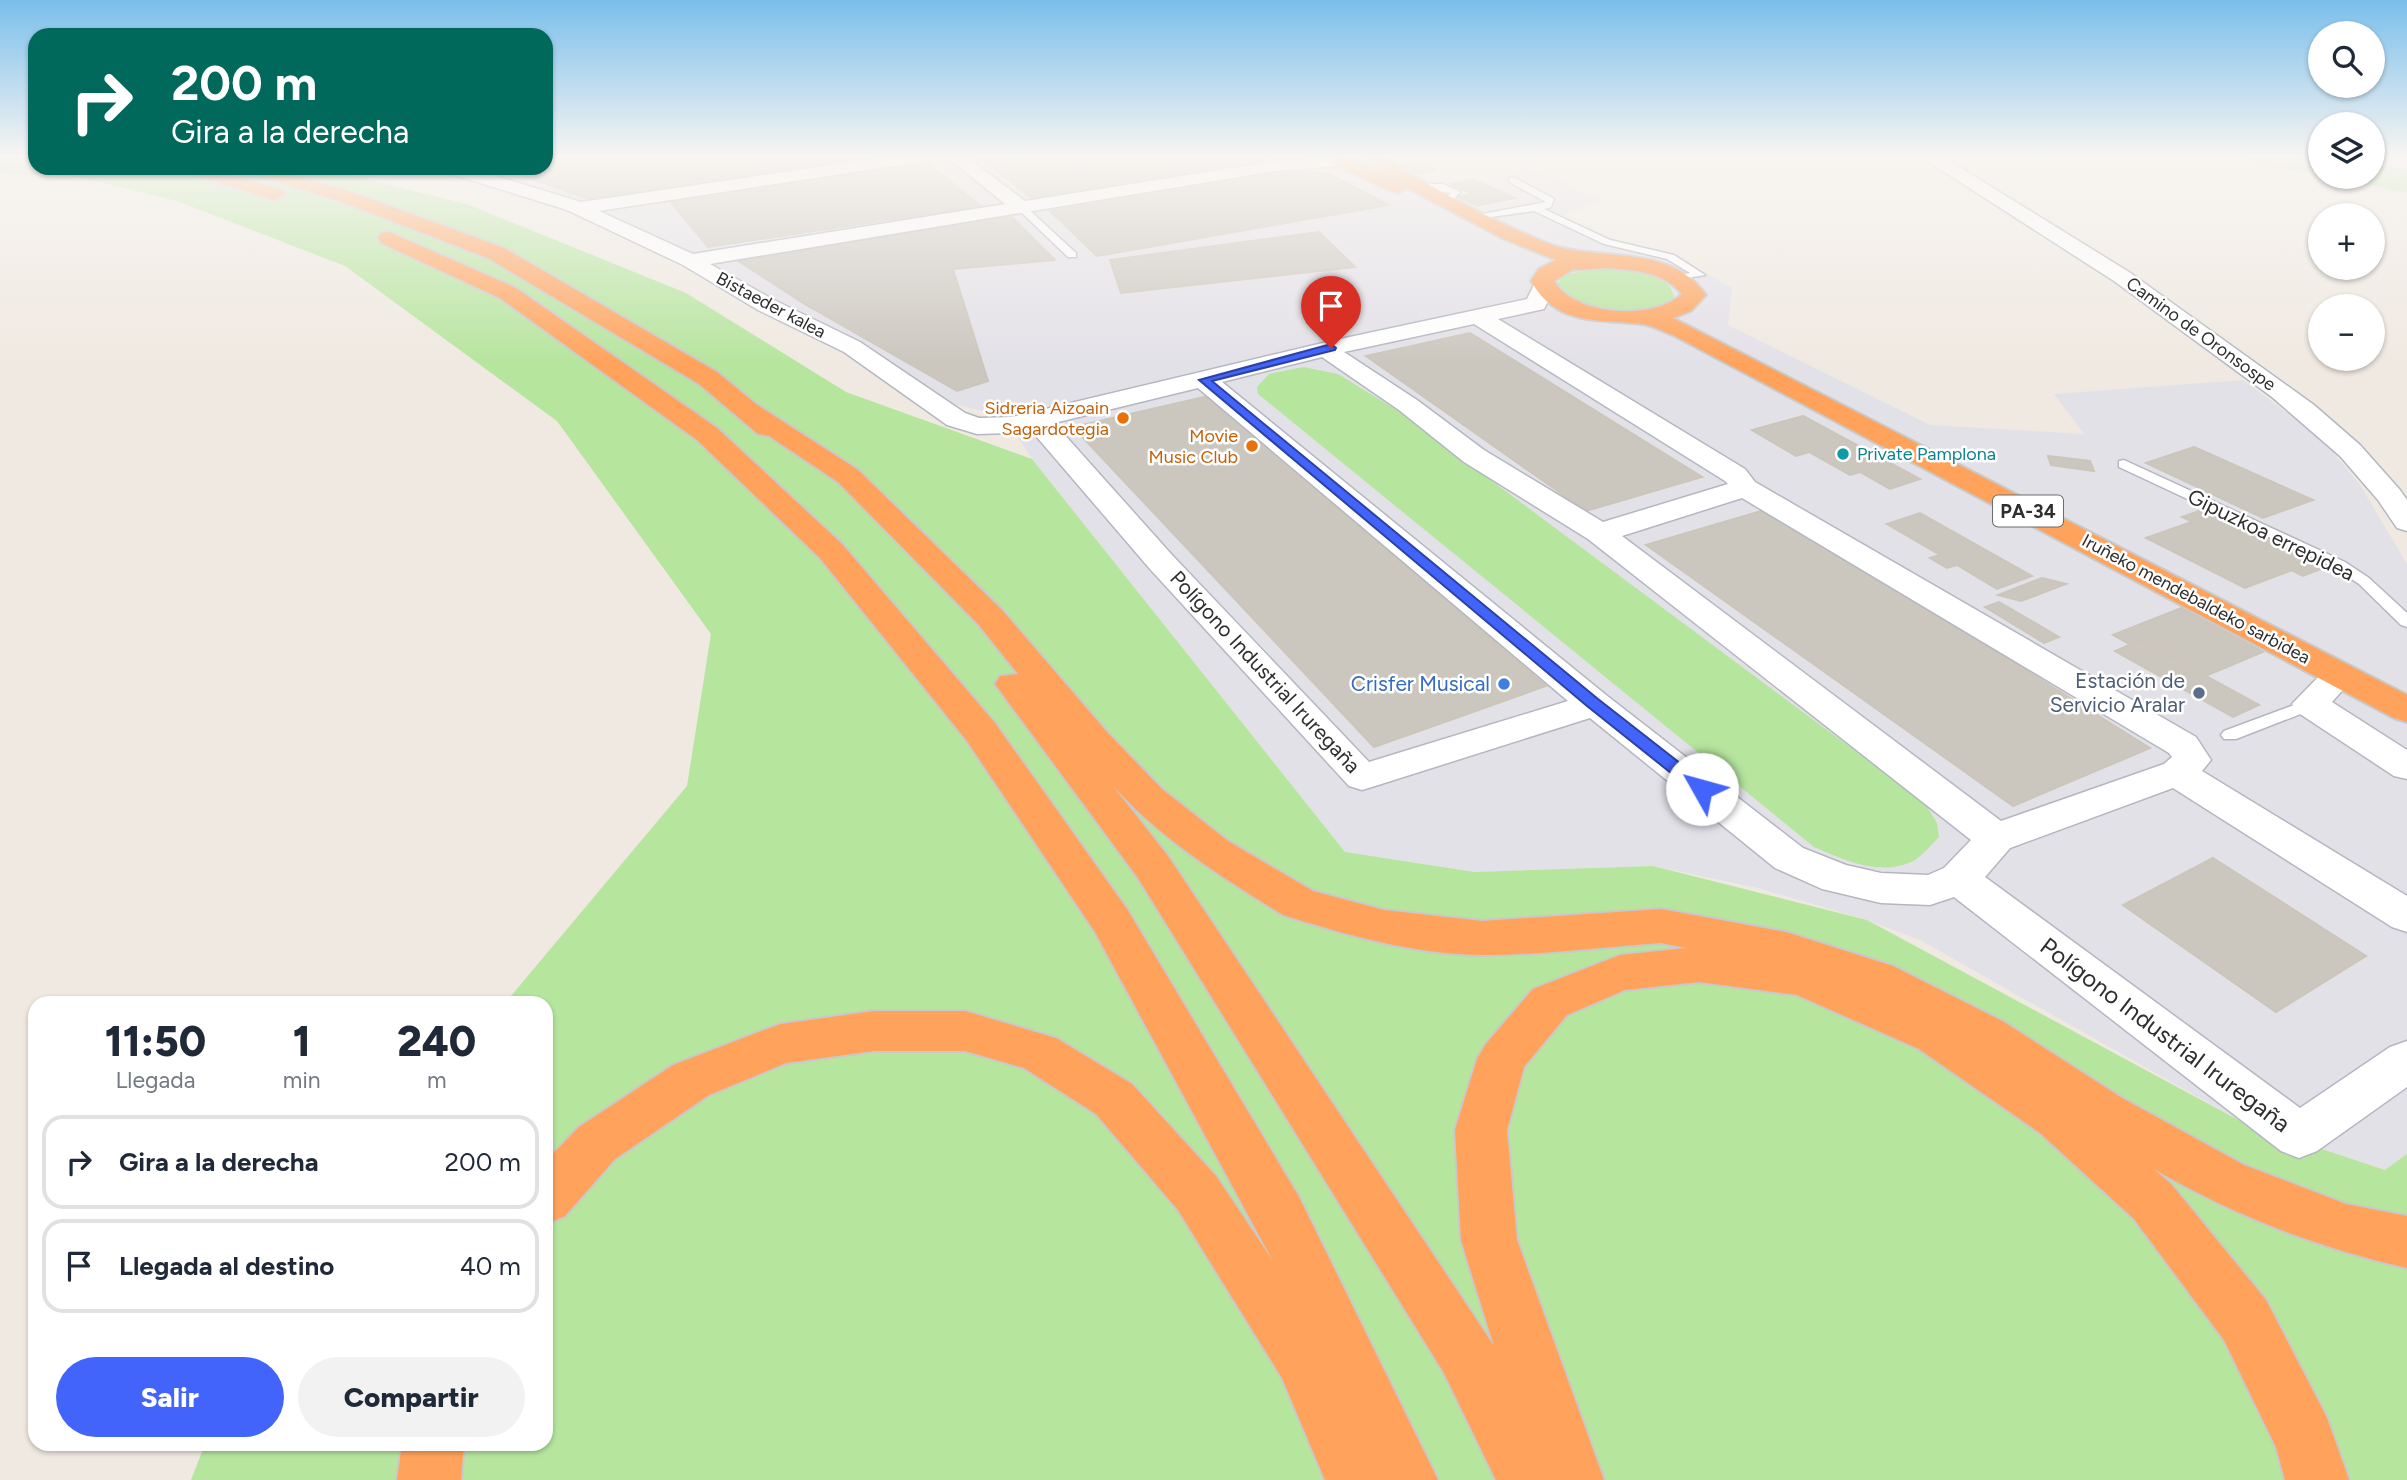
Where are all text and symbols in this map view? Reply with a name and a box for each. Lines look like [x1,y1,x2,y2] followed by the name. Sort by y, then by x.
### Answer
[2308,21,2385,371] map controls
[2308,21,2385,98] button: search
[171,53,317,112] text: 200 m
[56,56,147,147] icon: right
[2308,112,2385,189] button: layers
[171,113,409,151] text: Gira a la derecha
[2308,203,2385,280] button: +
[712,267,830,343] street label: Bistaeder kalea
[2122,272,2280,396] street label: Camino de Oronsospe
[1301,276,1361,348] pin
[1312,287,1350,325] icon: arrive
[2308,294,2385,371] button: −
[984,397,1109,440] place label: Sidreria Aizoain Sagardotegia
[1115,410,1131,426] marker: Sidreria Aizoain Sagardotegia
[1148,425,1238,468] place label: Movie Music Club
[1244,438,1260,454] marker: Movie Music Club
[1857,443,1996,465] place label: Private Pamplona
[1835,446,1851,462] marker: Private Pamplona
[2184,483,2359,586] street label: Gipuzkoa errepidea
[1993,496,2063,526] road number: PA-34
[2078,529,2314,669] street label: Iruñeko mendebaldeko sarbidea
[1165,565,1366,778] street label: Polígono Industrial Iruregaña
[2050,668,2185,717] place label: Estación de Servicio Aralar
[1351,671,1490,696] place label: Crisfer Musical
[1496,676,1512,692] marker: Crisfer Musical
[2191,685,2207,701] marker: Estación de Servicio Aralar
[1665,752,1739,826] position arrow
[2035,931,2296,1138] street label: Polígono Industrial Iruregaña
[105,1016,206,1067] text: 11:50
[293,1016,311,1067] text: 1
[397,1016,476,1067] text: 240
[115,1066,195,1094] text: Llegada
[283,1066,321,1094] text: min
[427,1066,447,1094] text: m
[60,1143,98,1181] icon: right
[119,1146,319,1178] text: Gira a la derecha
[445,1146,521,1178] text: 200 m
[60,1247,98,1285] icon: arrive
[119,1250,334,1282] text: Llegada al destino
[460,1250,521,1282] text: 40 m
[56,1357,284,1437] button: Salir
[298,1357,525,1437] button: Compartir

